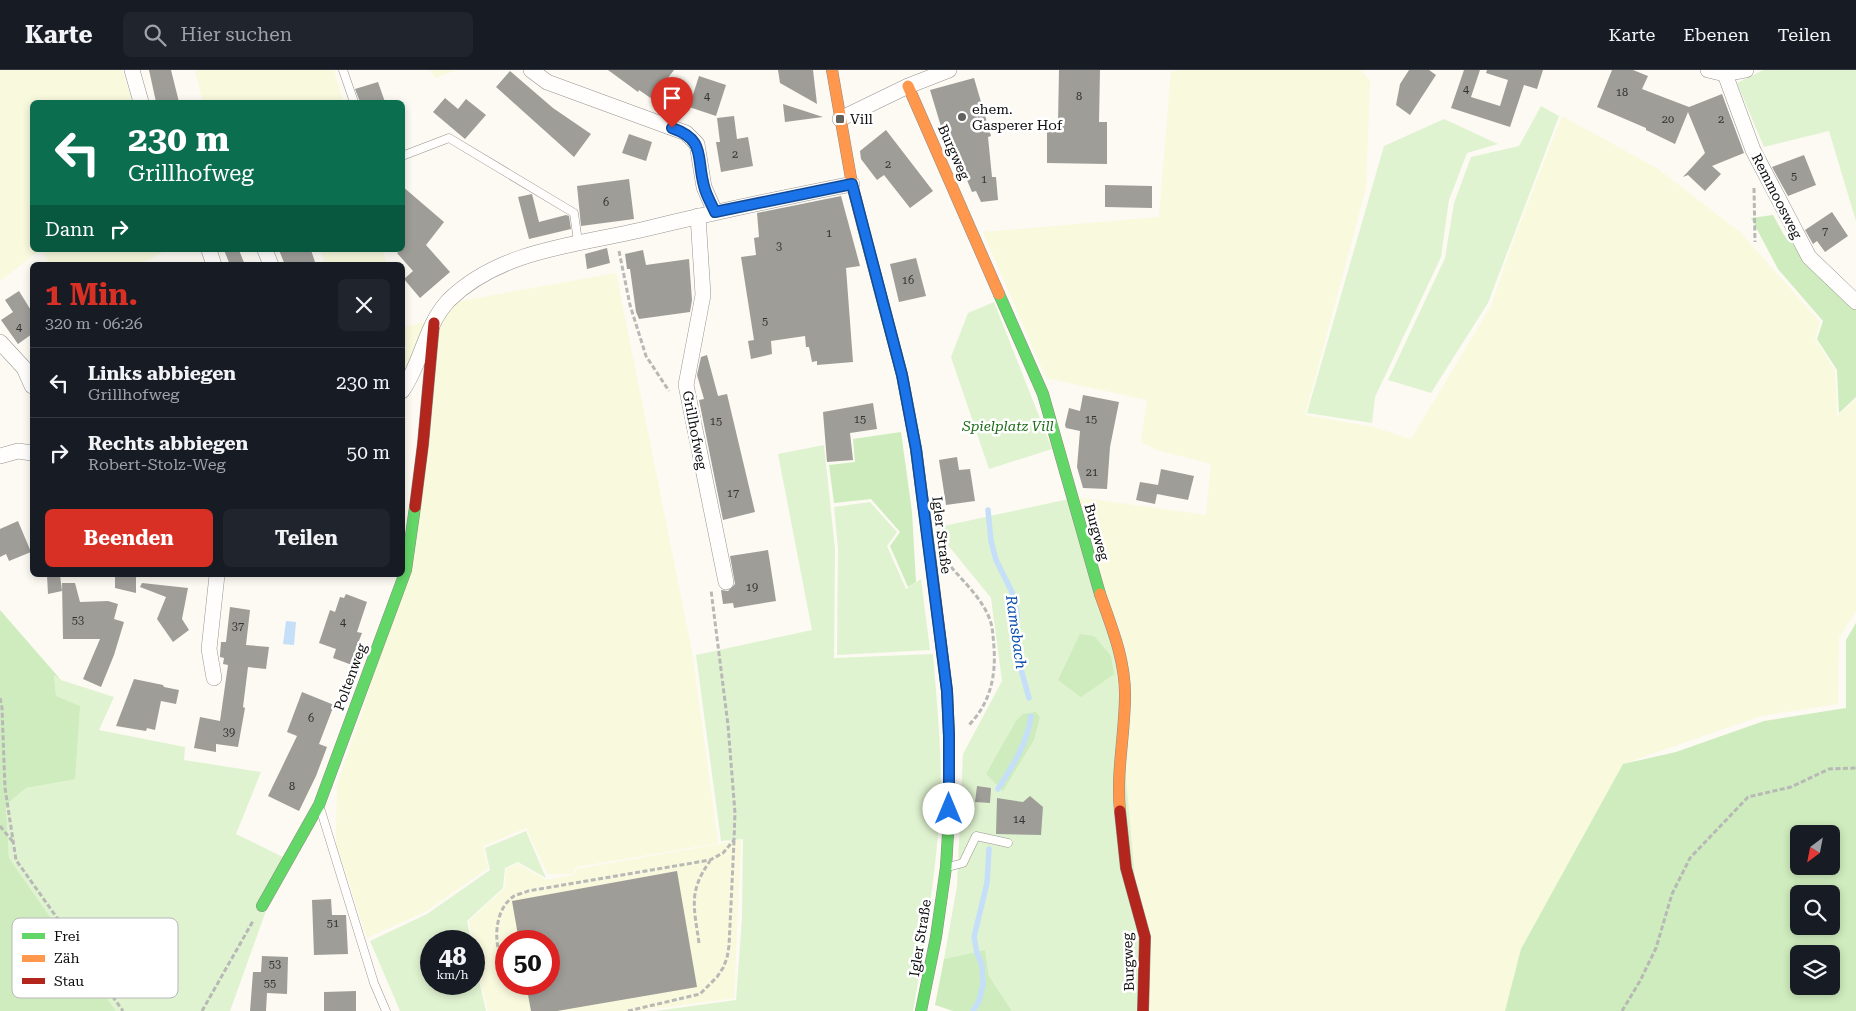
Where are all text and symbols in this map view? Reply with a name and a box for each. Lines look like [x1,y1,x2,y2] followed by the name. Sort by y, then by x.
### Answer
[123,12,473,57] search box
[25,21,93,49] text: Karte
[141,21,169,49] icon: search
[181,23,292,46] text: Hier suchen
[1609,24,1655,45] text: Karte
[1683,24,1749,45] text: Ebenen
[1777,24,1831,45] text: Teilen
[651,77,693,128] pin
[1463,83,1470,96] house number: 4
[658,84,686,112] icon: arrive
[1616,86,1628,99] house number: 18
[704,90,711,103] house number: 4
[1076,90,1082,103] house number: 8
[972,101,1063,133] place label: ehem. Gasperer Hof
[850,111,874,127] place label: Vill
[956,111,968,123] marker: ehem. Gasperer Hof
[834,113,846,125] marker: Vill
[1662,113,1674,126] house number: 20
[1718,113,1724,126] house number: 2
[128,119,229,160] text: 230 m
[45,120,110,185] icon: left
[935,122,973,182] street label: Burgweg
[732,148,738,161] house number: 2
[1749,151,1805,241] street label: Remmoosweg
[885,158,891,171] house number: 2
[128,161,254,186] text: Grillhofweg
[1791,170,1797,183] house number: 5
[981,173,987,186] house number: 1
[603,196,609,209] house number: 6
[105,215,133,243] icon: right
[45,218,95,241] text: Dann
[1822,225,1828,238] house number: 7
[826,227,832,240] house number: 1
[776,240,782,253] house number: 3
[902,274,914,287] house number: 16
[45,277,138,312] text: 1 Min.
[338,279,390,331] button: close
[45,314,143,333] text: 320 m · 06:26
[762,315,768,328] house number: 5
[16,321,23,334] house number: 4
[88,362,236,385] text: Links abbiegen
[45,369,73,397] icon: left
[336,371,390,394] text: 230 m
[88,385,179,404] text: Grillhofweg
[680,389,710,471] street label: Grillhofweg
[854,413,866,426] house number: 15
[1085,413,1097,426] house number: 15
[710,415,722,428] house number: 15
[961,418,1054,434] park label: Spielplatz Vill
[88,432,248,455] text: Rechts abbiegen
[45,439,73,467] icon: right
[347,441,390,464] text: 50 m
[88,455,226,474] text: Robert-Stolz-Weg
[1086,466,1098,479] house number: 21
[727,487,739,500] house number: 17
[929,495,955,575] street label: Igler Straße
[1081,502,1113,562] street label: Burgweg
[45,509,213,567] button: Beenden
[223,509,390,567] button: Teilen
[746,581,758,594] house number: 19
[1002,593,1030,670] water label: Ramsbach
[72,614,84,627] house number: 53
[340,616,347,629] house number: 4
[232,620,244,633] house number: 37
[330,641,370,713] street label: Poltenweg
[308,712,314,725] house number: 6
[223,726,235,739] house number: 39
[289,780,295,793] house number: 8
[922,782,974,834] position arrow
[1013,813,1026,826] house number: 14
[1790,825,1840,875] north arrow
[1790,825,1840,995] map controls
[1790,885,1840,935] button: search
[906,898,934,978] street label: Igler Straße
[327,917,339,930] house number: 51
[12,918,178,998] legend
[54,928,81,944] text: Frei
[495,930,560,995] speed limit sign: 50
[1119,932,1137,991] street label: Burgweg
[438,942,467,971] text: 48
[1790,945,1840,995] button: layers
[54,950,79,966] text: Zäh
[269,958,281,971] house number: 53
[436,968,469,982] text: km/h
[54,973,84,989] text: Stau
[264,977,276,990] house number: 55

